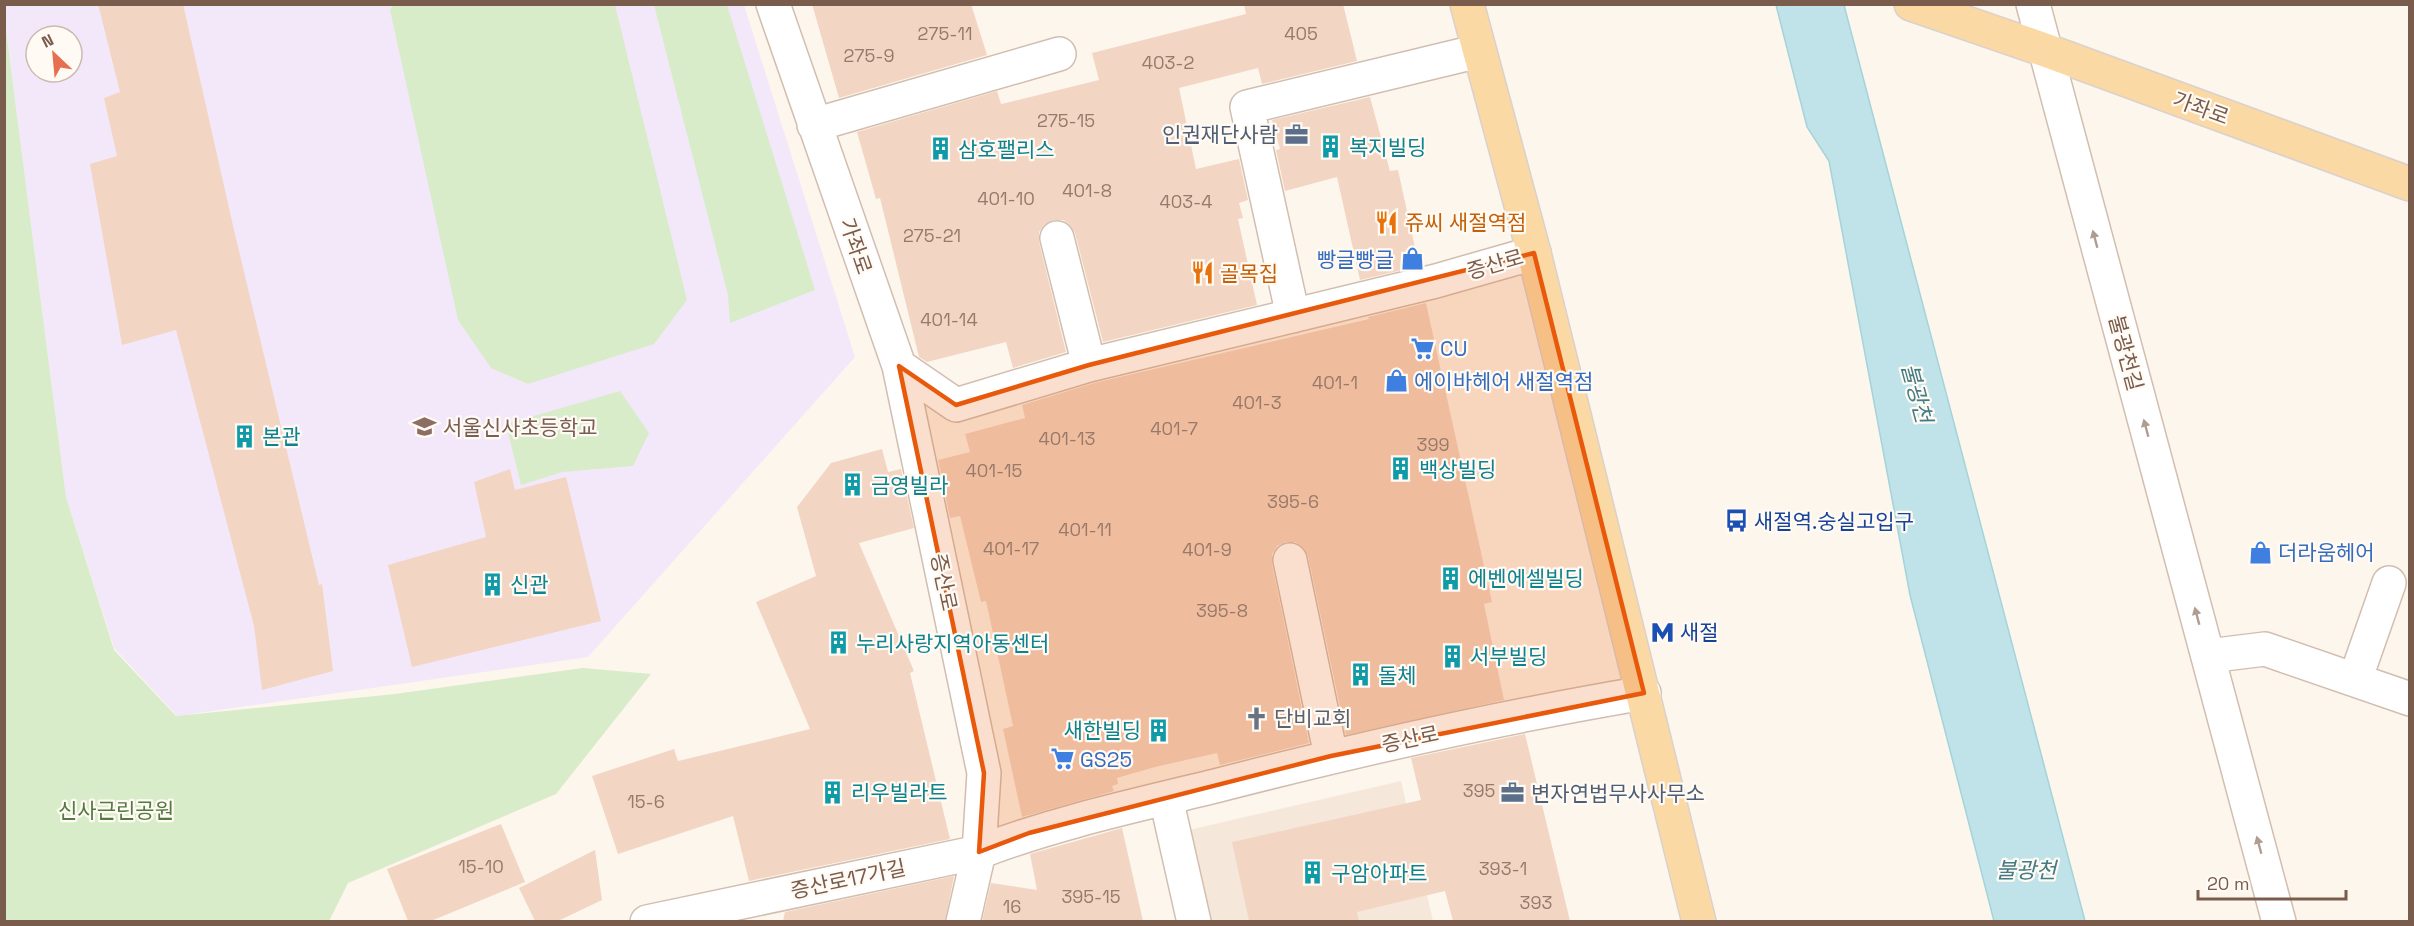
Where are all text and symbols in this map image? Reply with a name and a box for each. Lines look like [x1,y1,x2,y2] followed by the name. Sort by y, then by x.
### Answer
[918,22,972,45] house number: 275-11
[1284,22,1318,45] house number: 405
[24,24,84,84] north arrow
[38,29,57,53] text: N
[844,44,894,67] house number: 275-9
[1142,51,1194,74] house number: 403-2
[2169,85,2233,131] street label: 가좌로
[1037,109,1095,132] house number: 275-15
[1162,121,1278,148] place label: 인권재단사람
[1283,121,1309,147] office icon: 인권재단사람
[1318,134,1344,160] building icon: 복지빌딩
[1349,134,1426,161] place label: 복지빌딩
[927,136,953,162] building icon: 삼호팰리스
[958,136,1055,163] place label: 삼호팰리스
[1062,179,1112,202] house number: 401-8
[977,187,1035,210] house number: 401-10
[1159,190,1213,213] house number: 403-4
[1374,209,1400,235] restaurant icon: 쥬씨 새절역점
[1405,209,1526,236] place label: 쥬씨 새절역점
[834,214,878,278] street label: 가좌로
[903,224,961,247] house number: 275-21
[2090,230,2100,249] one-way arrow
[1463,243,1527,285] street label: 증산로
[1317,246,1394,273] place label: 빵글빵글
[1399,246,1425,272] shop icon: 빵글빵글
[1189,260,1215,286] restaurant icon: 골목집
[1220,260,1278,287] place label: 골목집
[920,308,978,331] house number: 401-14
[2103,312,2149,394] street label: 불광천길
[1409,335,1435,361] supermarket icon: CU
[1440,335,1467,362] place label: CU
[1896,360,1939,429] water label: 불광천
[1383,368,1409,394] shop icon: 에이바헤어 새절역점
[1414,368,1593,395] place label: 에이바헤어 새절역점
[1312,371,1358,394] house number: 401-1
[1232,391,1282,414] house number: 401-3
[412,414,438,440] school or university icon: 서울신사초등학교
[443,414,598,441] place label: 서울신사초등학교
[1150,417,1198,440] house number: 401-7
[2141,419,2150,437] one-way arrow
[231,423,257,449] building icon: 본관
[262,423,301,450] place label: 본관
[1039,427,1095,450] house number: 401-13
[1417,433,1449,456] house number: 399
[1388,456,1414,482] building icon: 백상빌딩
[1419,456,1496,483] place label: 백상빌딩
[966,459,1022,482] house number: 401-15
[840,472,866,498] building icon: 금영빌라
[871,472,948,499] place label: 금영빌라
[1267,490,1319,513] house number: 395-6
[1723,508,1749,534] bus stop icon: 새절역.숭실고입구
[1754,508,1914,535] place label: 새절역.숭실고입구
[1058,518,1112,541] house number: 401-11
[983,537,1039,560] house number: 401-17
[1182,538,1232,561] house number: 401-9
[2247,539,2273,565] shop icon: 더라움헤어
[2278,539,2375,566] place label: 더라움헤어
[925,551,963,613] street label: 증산로
[1437,565,1463,591] building icon: 에벤에셀빌딩
[1468,565,1584,592] place label: 에벤에셀빌딩
[479,571,505,597] building icon: 신관
[510,571,549,598] place label: 신관
[1196,599,1248,622] house number: 395-8
[2192,607,2201,625] one-way arrow
[1649,619,1675,645] metro station icon: 새절
[1680,619,1719,646] place label: 새절
[825,630,851,656] building icon: 누리사랑지역아동센터
[856,630,1049,657] place label: 누리사랑지역아동센터
[1439,643,1465,669] building icon: 서부빌딩
[1470,643,1547,670] place label: 서부빌딩
[1347,662,1373,688] building icon: 돌체
[1378,662,1417,689] place label: 돌체
[1243,705,1269,731] church icon: 단비교회
[1274,705,1351,732] place label: 단비교회
[1064,717,1141,744] place label: 새한빌딩
[1146,717,1172,743] building icon: 새한빌딩
[1379,720,1441,758] street label: 증산로
[1049,746,1075,772] supermarket icon: GS25
[1080,746,1132,773] place label: GS25
[820,779,846,805] building icon: 리우빌라트
[851,779,948,806] place label: 리우빌라트
[1463,779,1495,802] house number: 395
[1500,780,1526,806] office icon: 변자연법무사사무소
[1531,780,1705,807] place label: 변자연법무사사무소
[627,790,665,813] house number: 15-6
[58,797,174,824] park label: 신사근린공원
[2253,836,2263,854] one-way arrow
[788,854,908,904] street label: 증산로17가길
[458,855,504,878] house number: 15-10
[1996,856,2059,884] water label: 불광천
[1479,857,1527,880] house number: 393-1
[1300,860,1326,886] building icon: 구암아파트
[1331,860,1428,887] place label: 구암아파트
[2198,863,2346,901] scale bar
[2207,872,2250,895] text: 20 m
[1061,885,1121,908] house number: 395-15
[1520,891,1552,914] house number: 393
[1003,895,1021,918] house number: 16

